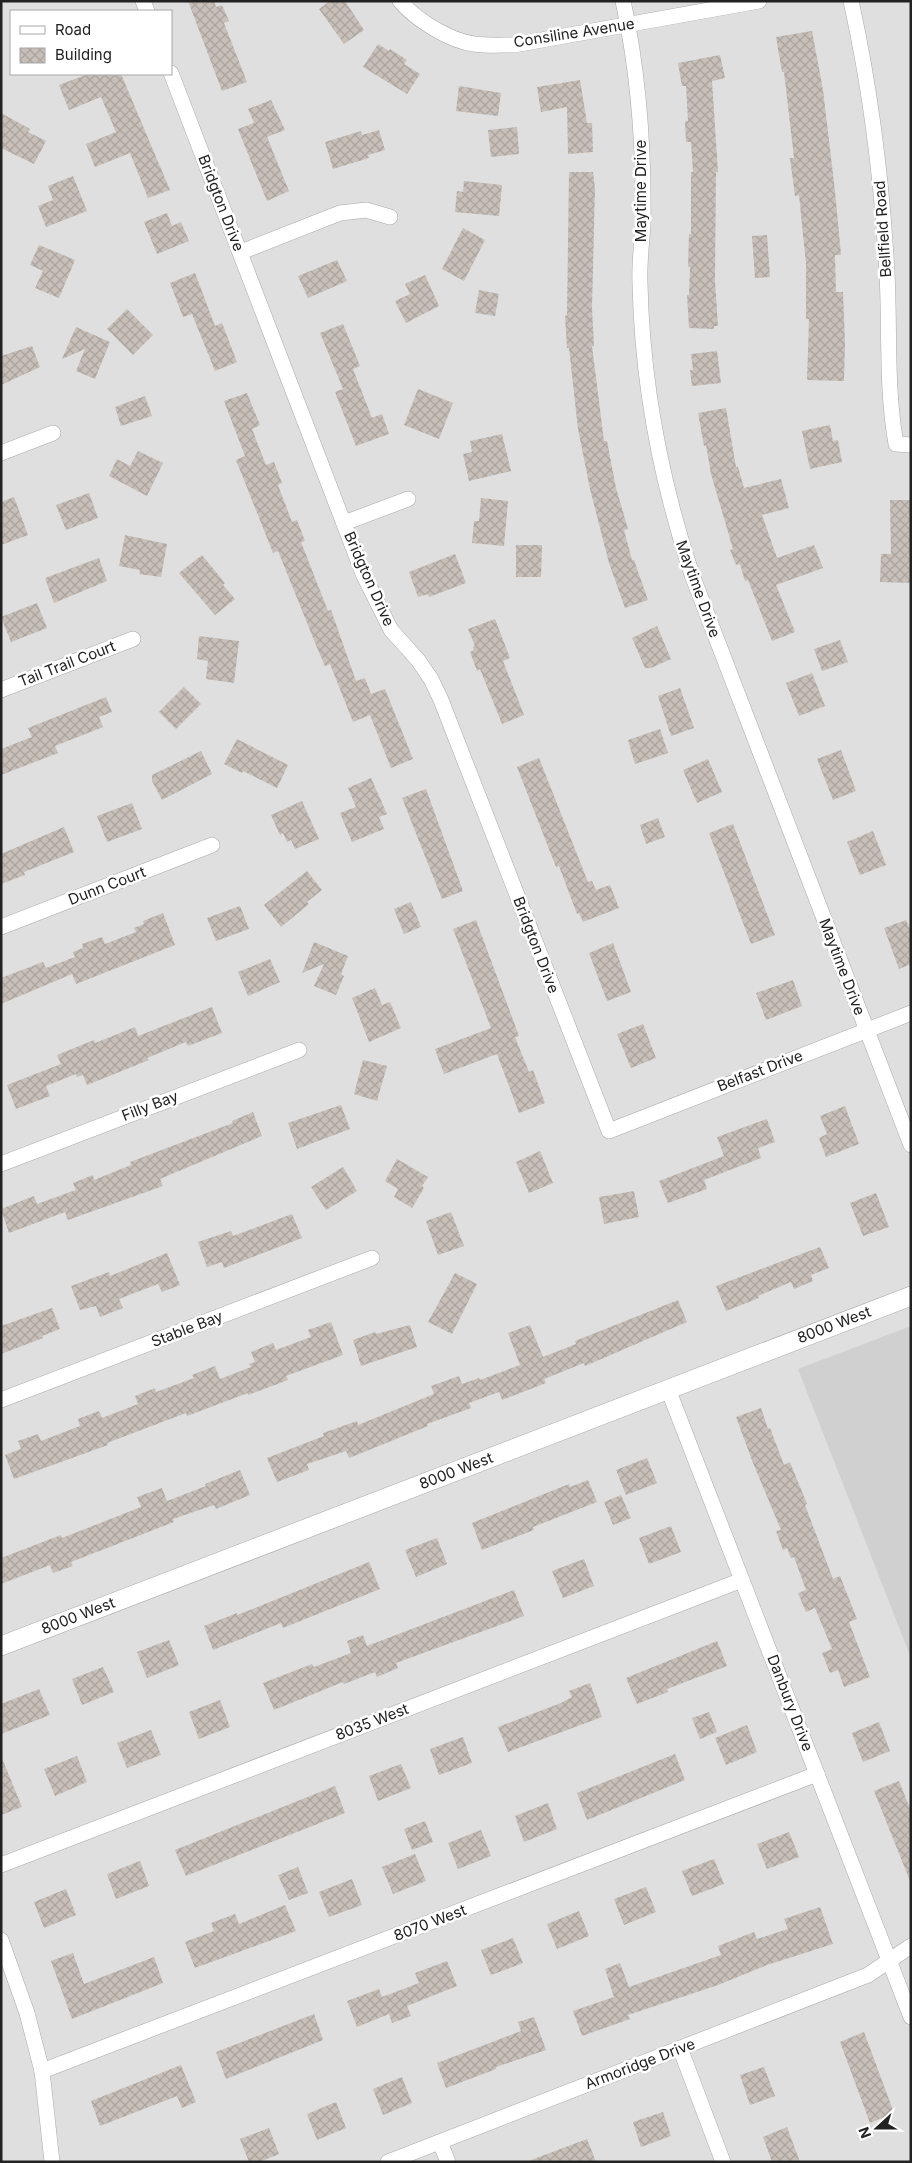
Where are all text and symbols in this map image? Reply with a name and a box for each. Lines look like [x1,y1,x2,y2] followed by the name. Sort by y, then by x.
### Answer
[10,10,172,75] legend
[512,14,636,51] street label: Consiline Avenue
[55,20,91,39] text: Road
[55,45,112,64] text: Building
[631,140,650,242] street label: Maytime Drive
[194,152,249,254] street label: Bridgton Drive
[870,180,895,278] street label: Bellfield Road
[340,528,399,629] street label: Bridgton Drive
[672,538,725,640] street label: Maytime Drive
[16,636,118,691] street label: Tail Trail Court
[65,862,148,909] street label: Dunn Court
[509,894,564,996] street label: Bridgton Drive
[815,916,870,1018] street label: Maytime Drive
[714,1046,805,1096] street label: Belfast Drive
[119,1086,181,1125] street label: Filly Bay
[794,1302,873,1347] street label: 8000 West
[148,1306,226,1351] street label: Stable Bay
[416,1448,495,1493] street label: 8000 West
[38,1593,117,1638] street label: 8000 West
[763,1652,818,1754] street label: Danbury Drive
[333,1699,411,1744] street label: 8035 West
[391,1900,469,1945] street label: 8070 West
[582,2034,698,2093] street label: Armoridge Drive
[852,2103,902,2153] north arrow
[855,2125,874,2141] text: N

